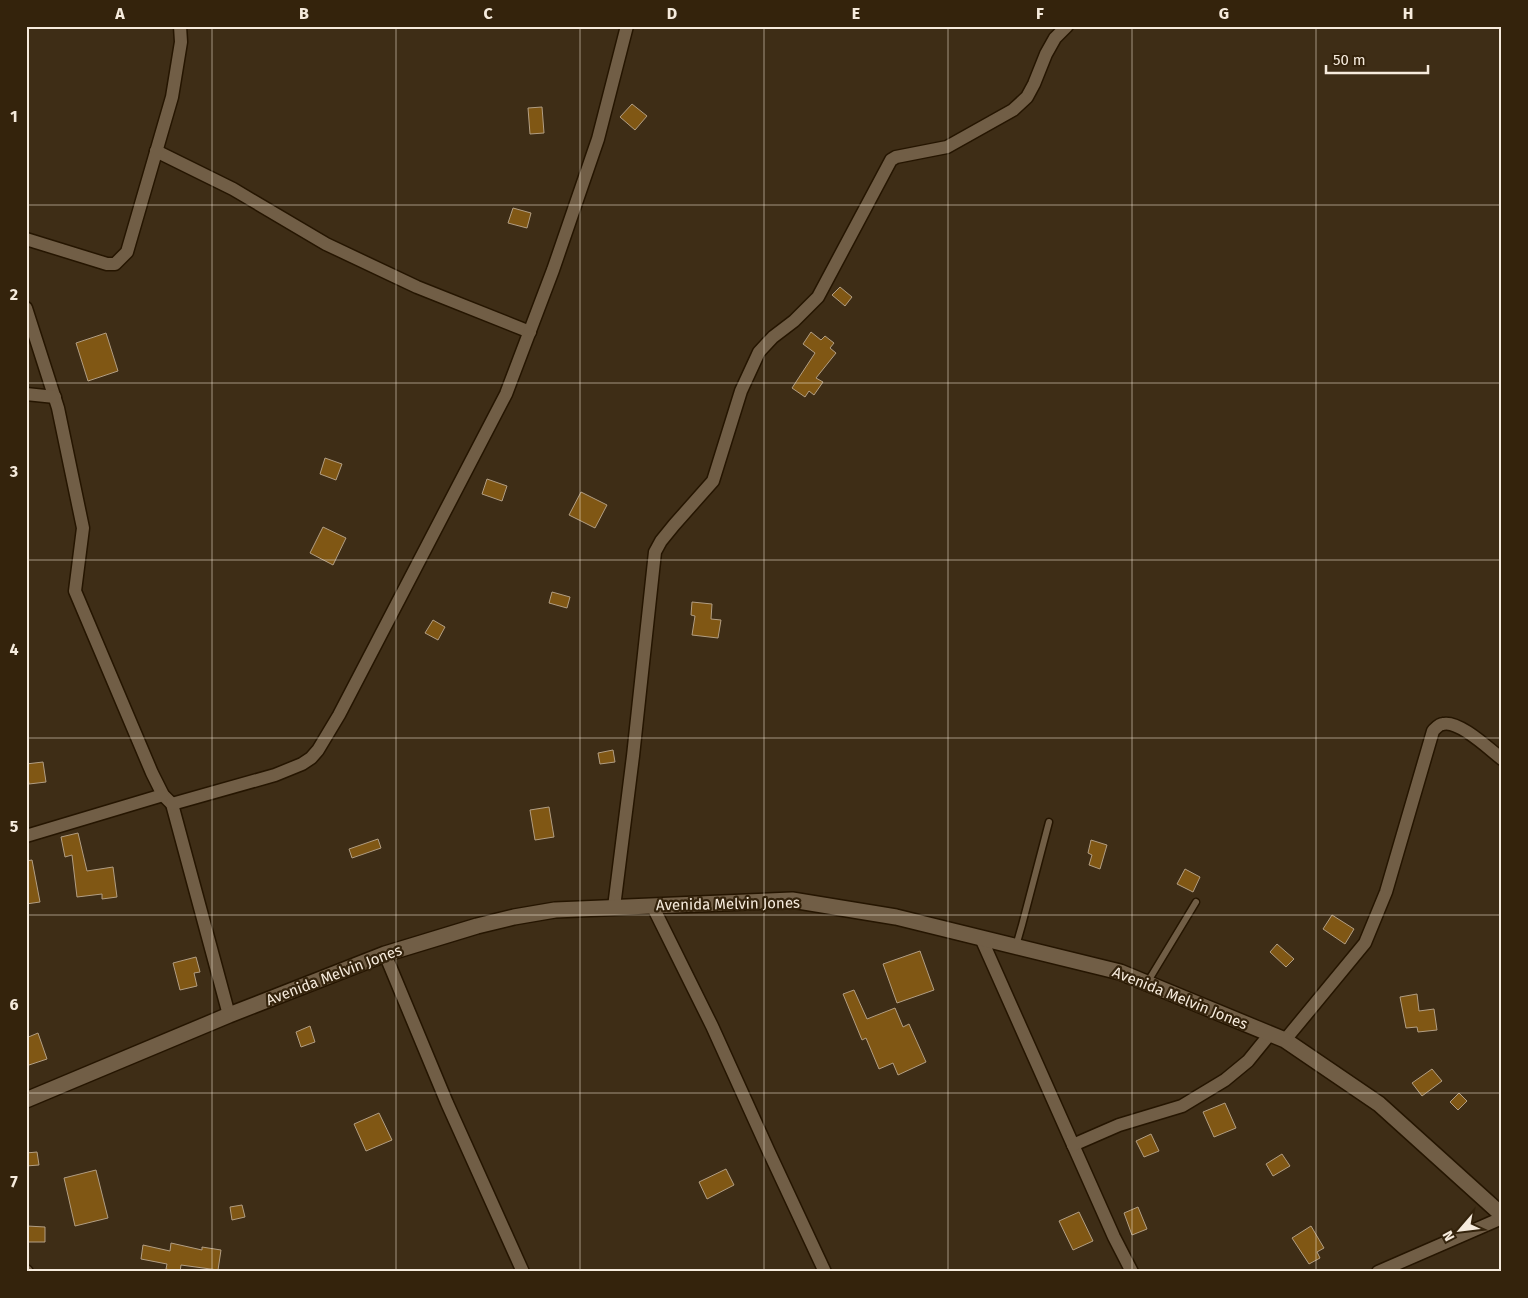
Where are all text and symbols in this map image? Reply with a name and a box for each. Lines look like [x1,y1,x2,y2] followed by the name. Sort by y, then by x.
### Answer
[114,4,125,23] text: A
[299,4,309,23] text: B
[483,4,493,23] text: C
[667,4,677,23] text: D
[852,4,860,23] text: E
[1036,4,1044,23] text: F
[1219,4,1229,23] text: G
[1403,4,1413,23] text: H
[1326,42,1428,74] scale bar
[1333,51,1366,69] text: 50 m
[10,107,18,126] text: 1
[10,285,18,304] text: 2
[9,462,18,481] text: 3
[9,640,19,659] text: 4
[10,817,19,836] text: 5
[656,894,800,914] street label: Avenida Melvin Jones
[264,941,404,1009] street label: Avenida Melvin Jones
[1110,963,1250,1033] street label: Avenida Melvin Jones
[9,995,19,1014] text: 6
[10,1172,18,1191] text: 7
[1436,1206,1486,1256] north arrow
[1439,1228,1459,1244] text: N

